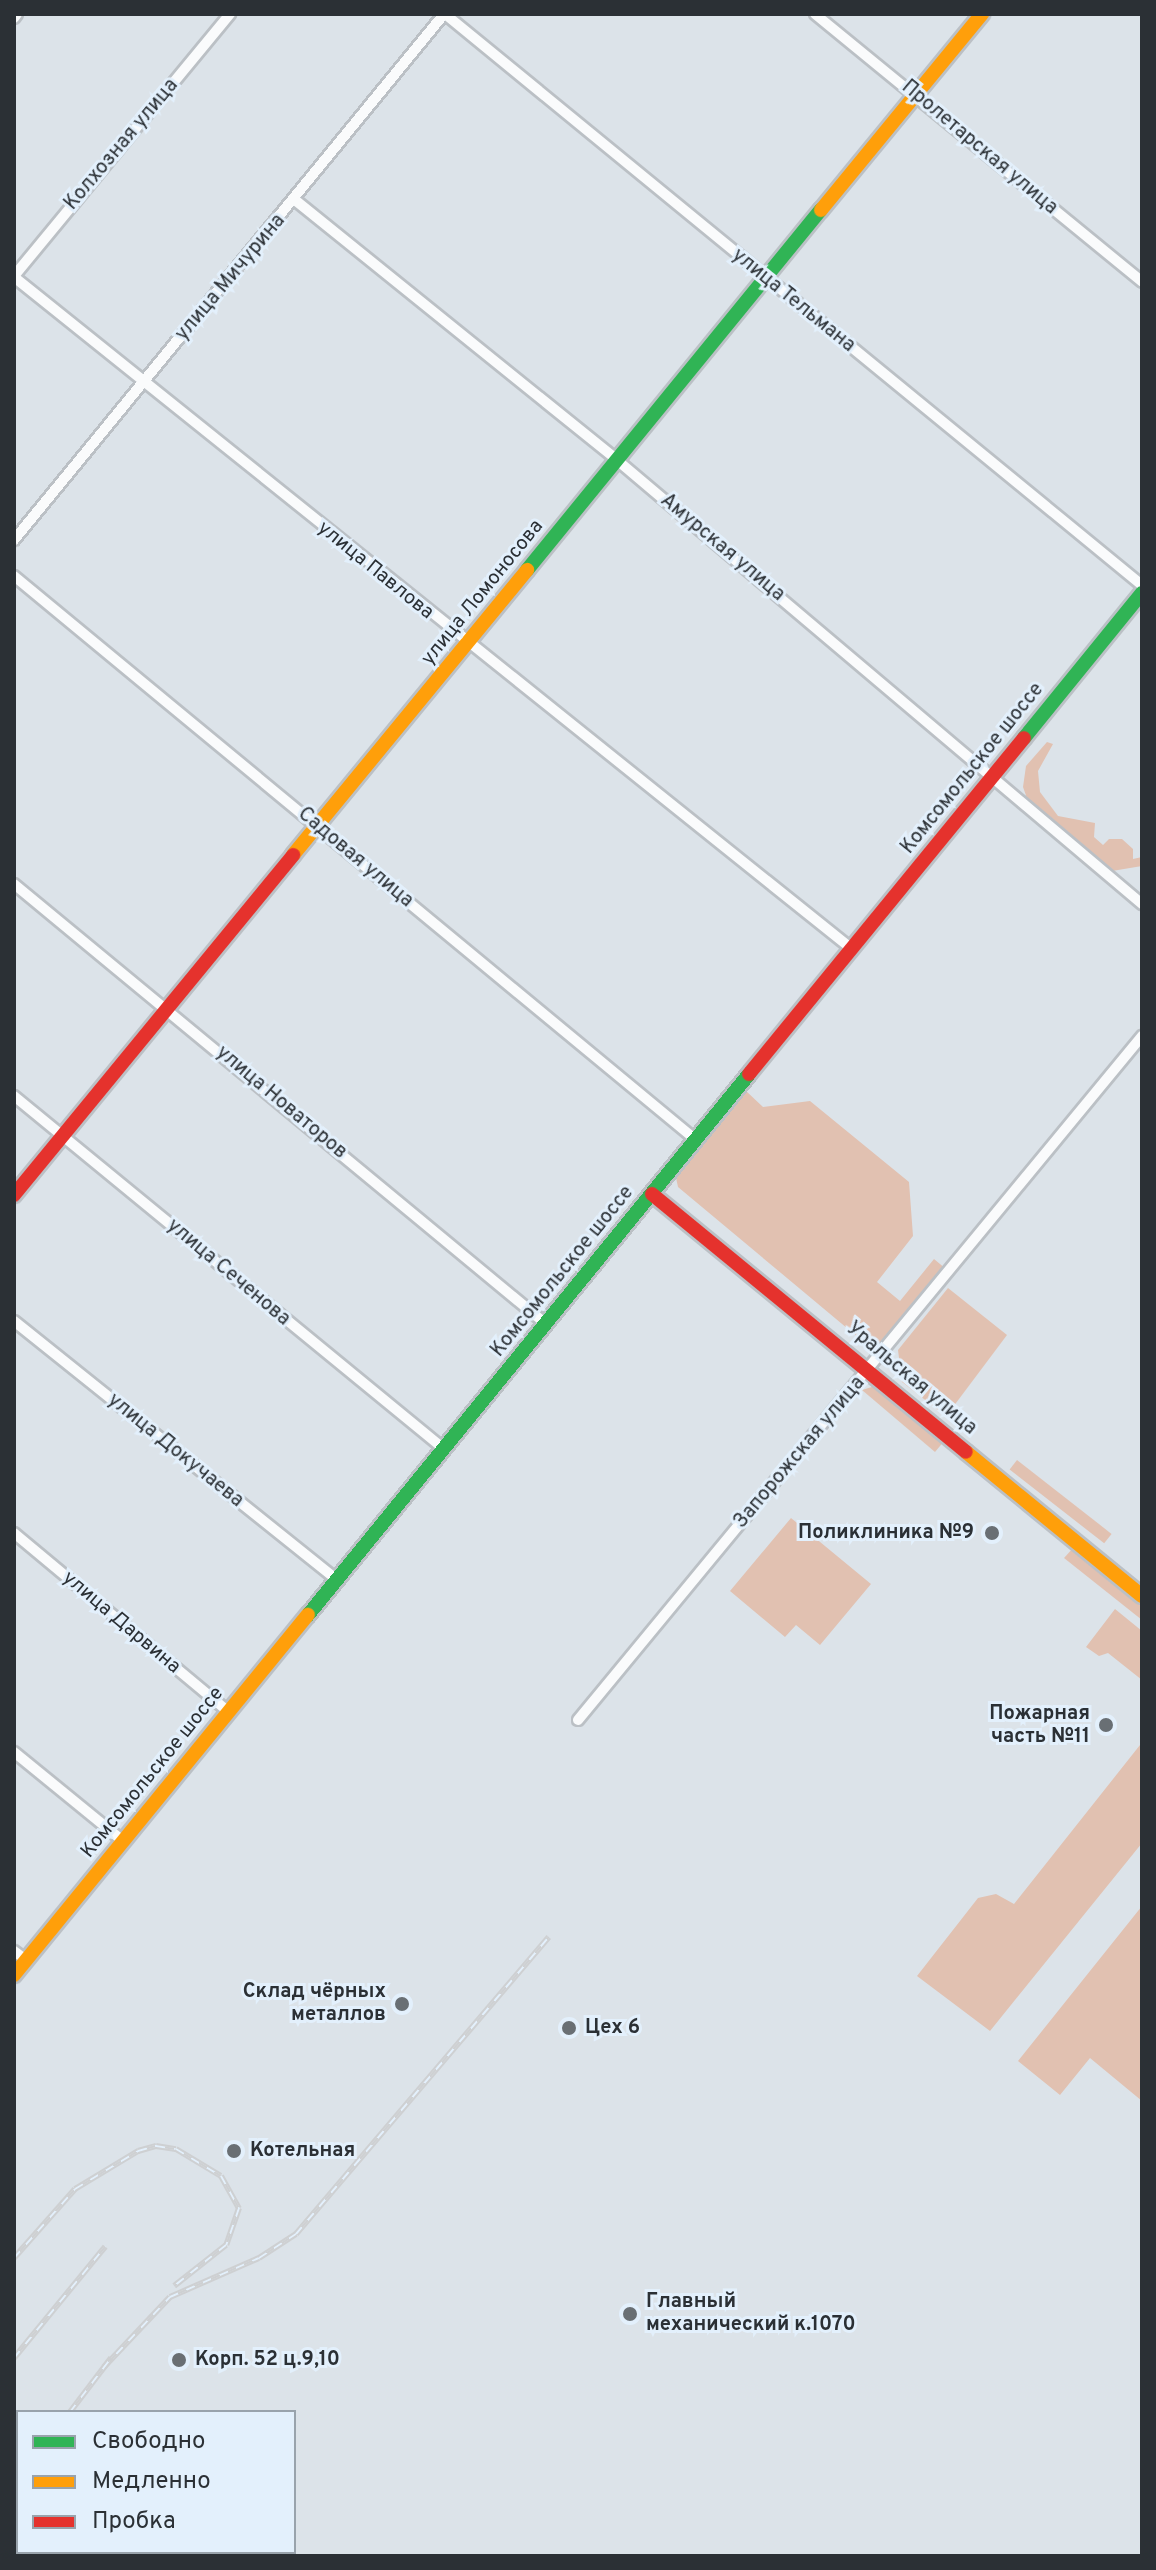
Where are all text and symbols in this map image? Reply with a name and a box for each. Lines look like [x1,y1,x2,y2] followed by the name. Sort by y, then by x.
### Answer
[60,74,184,216] street label: Колхозная улица
[896,76,1062,220] street label: Пролетарская улица
[171,210,291,346] street label: улица Мичурина
[726,244,860,358] street label: улица Тельмана
[655,489,789,607] street label: Амурская улица
[417,515,549,671] street label: улица Ломоносова
[312,517,438,625] street label: улица Павлова
[897,679,1049,859] street label: Комсомольское шоссе
[292,803,418,913] street label: Садовая улица
[211,1041,351,1165] street label: улица Новаторов
[487,1182,639,1362] street label: Комсомольское шоссе
[161,1214,295,1332] street label: улица Сеченова
[841,1317,981,1441] street label: Уральская улица
[729,1372,871,1534] street label: Запорожская улица
[102,1389,248,1513] street label: улица Докучаева
[798,1521,974,1545] place label: Поликлиника №9
[981,1522,1003,1544] marker: Поликлиника №9
[57,1567,185,1679] street label: улица Дарвина
[77,1683,229,1863] street label: Комсомольское шоссе
[989,1702,1090,1749] place label: Пожарная часть №11
[1097,1716,1115,1734] marker: Пожарная часть №11
[243,1980,386,2027] place label: Склад чёрных металлов
[393,1995,411,2013] marker: Склад чёрных металлов
[585,2016,640,2040] place label: Цех 6
[560,2019,578,2037] marker: Цех 6
[250,2139,355,2163] place label: Котельная
[225,2142,243,2160] marker: Котельная
[646,2290,856,2337] place label: Главный механический к.1070
[621,2305,639,2323] marker: Главный механический к.1070
[195,2348,340,2372] place label: Корп. 52 ц.9,10
[170,2351,188,2369] marker: Корп. 52 ц.9,10
[16,2410,296,2554] legend
[92,2427,205,2457] text: Свободно
[92,2467,211,2497] text: Медленно
[92,2507,176,2537] text: Пробка

